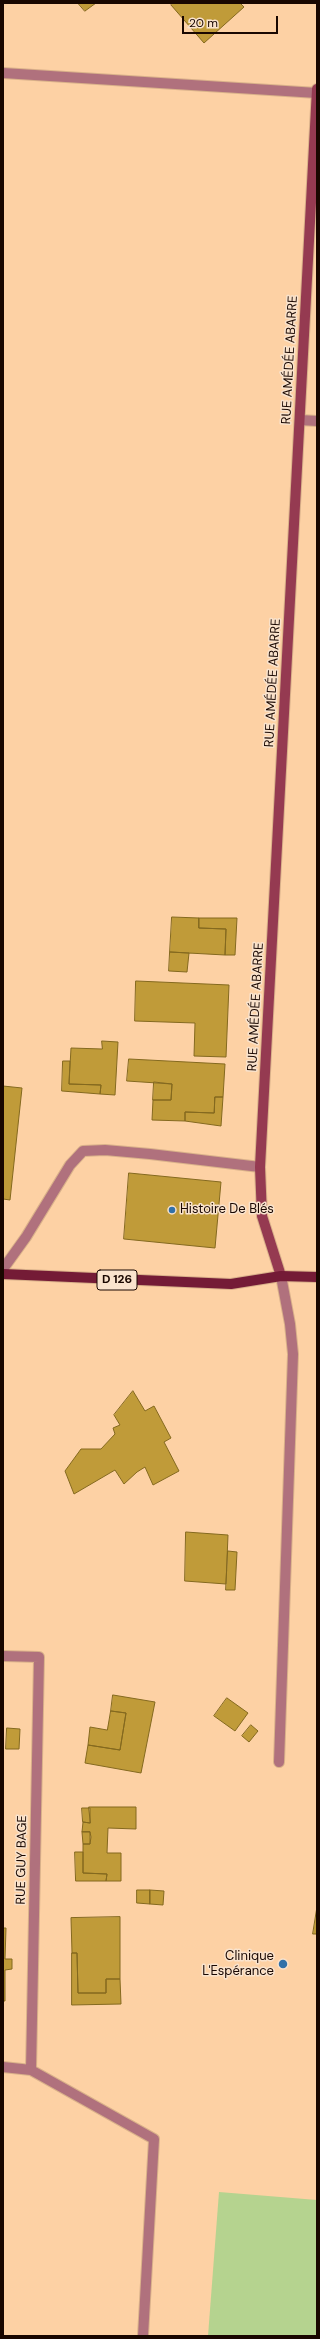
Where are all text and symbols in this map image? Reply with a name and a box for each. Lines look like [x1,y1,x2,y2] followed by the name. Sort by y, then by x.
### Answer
[184,8,280,34] scale bar
[189,15,218,31] text: 20 m
[279,295,301,425] street label: RUE AMÉDÉE ABARRE
[262,618,284,748] street label: RUE AMÉDÉE ABARRE
[245,942,267,1072] street label: RUE AMÉDÉE ABARRE
[180,1202,274,1218] place label: Histoire De Blés
[167,1205,177,1215] marker: Histoire De Blés
[97,1270,137,1290] road number: D 126
[13,1815,31,1905] street label: RUE GUY BAGE
[202,1949,274,1980] place label: Clinique L'Espérance
[277,1958,289,1970] marker: Clinique L'Espérance

